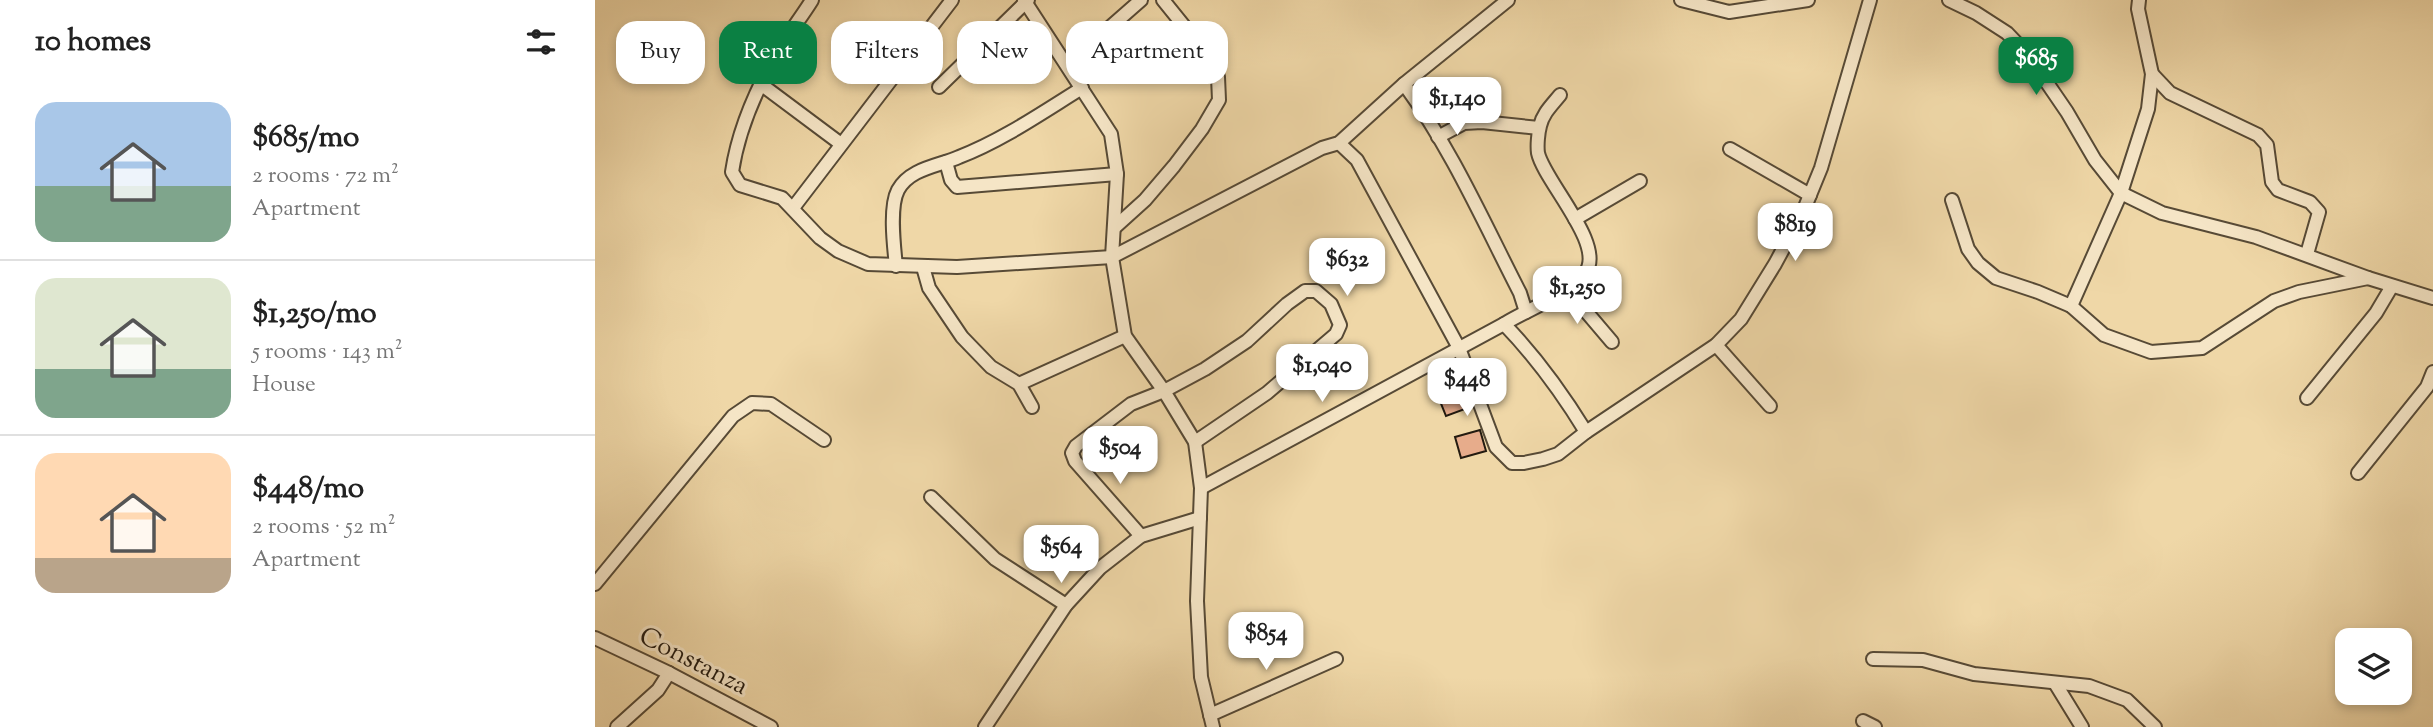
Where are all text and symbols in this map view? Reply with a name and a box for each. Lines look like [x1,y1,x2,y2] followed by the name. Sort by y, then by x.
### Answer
[35,21,151,64] text: 10 homes
[616,21,705,84] chip: Buy
[719,21,817,84] chip: Rent
[831,21,943,84] chip: Filters
[957,21,1052,84] chip: New
[1066,21,1228,84] chip: Apartment
[522,23,560,61] icon: filters
[1995,38,2077,97] pin: $685
[2014,43,2058,76] text: $685
[1400,78,1514,137] pin: $1,140
[1428,83,1486,116] text: $1,140
[252,117,360,160] text: $685/mo
[91,130,175,214] icon: home
[252,160,399,193] text: 2 rooms · 72 m²
[252,193,361,226] text: Apartment
[1754,204,1836,263] pin: $819
[1774,209,1816,242] text: $819
[1306,238,1388,298] pin: $632
[1325,244,1369,277] text: $632
[1520,266,1634,326] pin: $1,250
[1549,272,1605,305] text: $1,250
[252,293,377,336] text: $1,250/mo
[91,306,175,390] icon: home
[252,336,403,369] text: 5 rooms · 143 m²
[1265,344,1379,404] pin: $1,040
[1292,350,1352,383] text: $1,040
[1426,358,1508,418] pin: $448
[1444,364,1490,397] text: $448
[252,369,316,402] text: House
[1079,426,1161,486] pin: $504
[1099,432,1141,465] text: $504
[252,468,364,511] text: $448/mo
[91,481,175,565] icon: home
[252,511,395,544] text: 2 rooms · 52 m²
[1020,526,1102,585] pin: $564
[1040,531,1082,564] text: $564
[252,544,361,577] text: Apartment
[1225,612,1307,672] pin: $854
[1244,618,1288,651] text: $854
[632,619,754,705] street label: Constanza
[2335,628,2412,705] map controls
[2335,628,2412,705] button: layers

